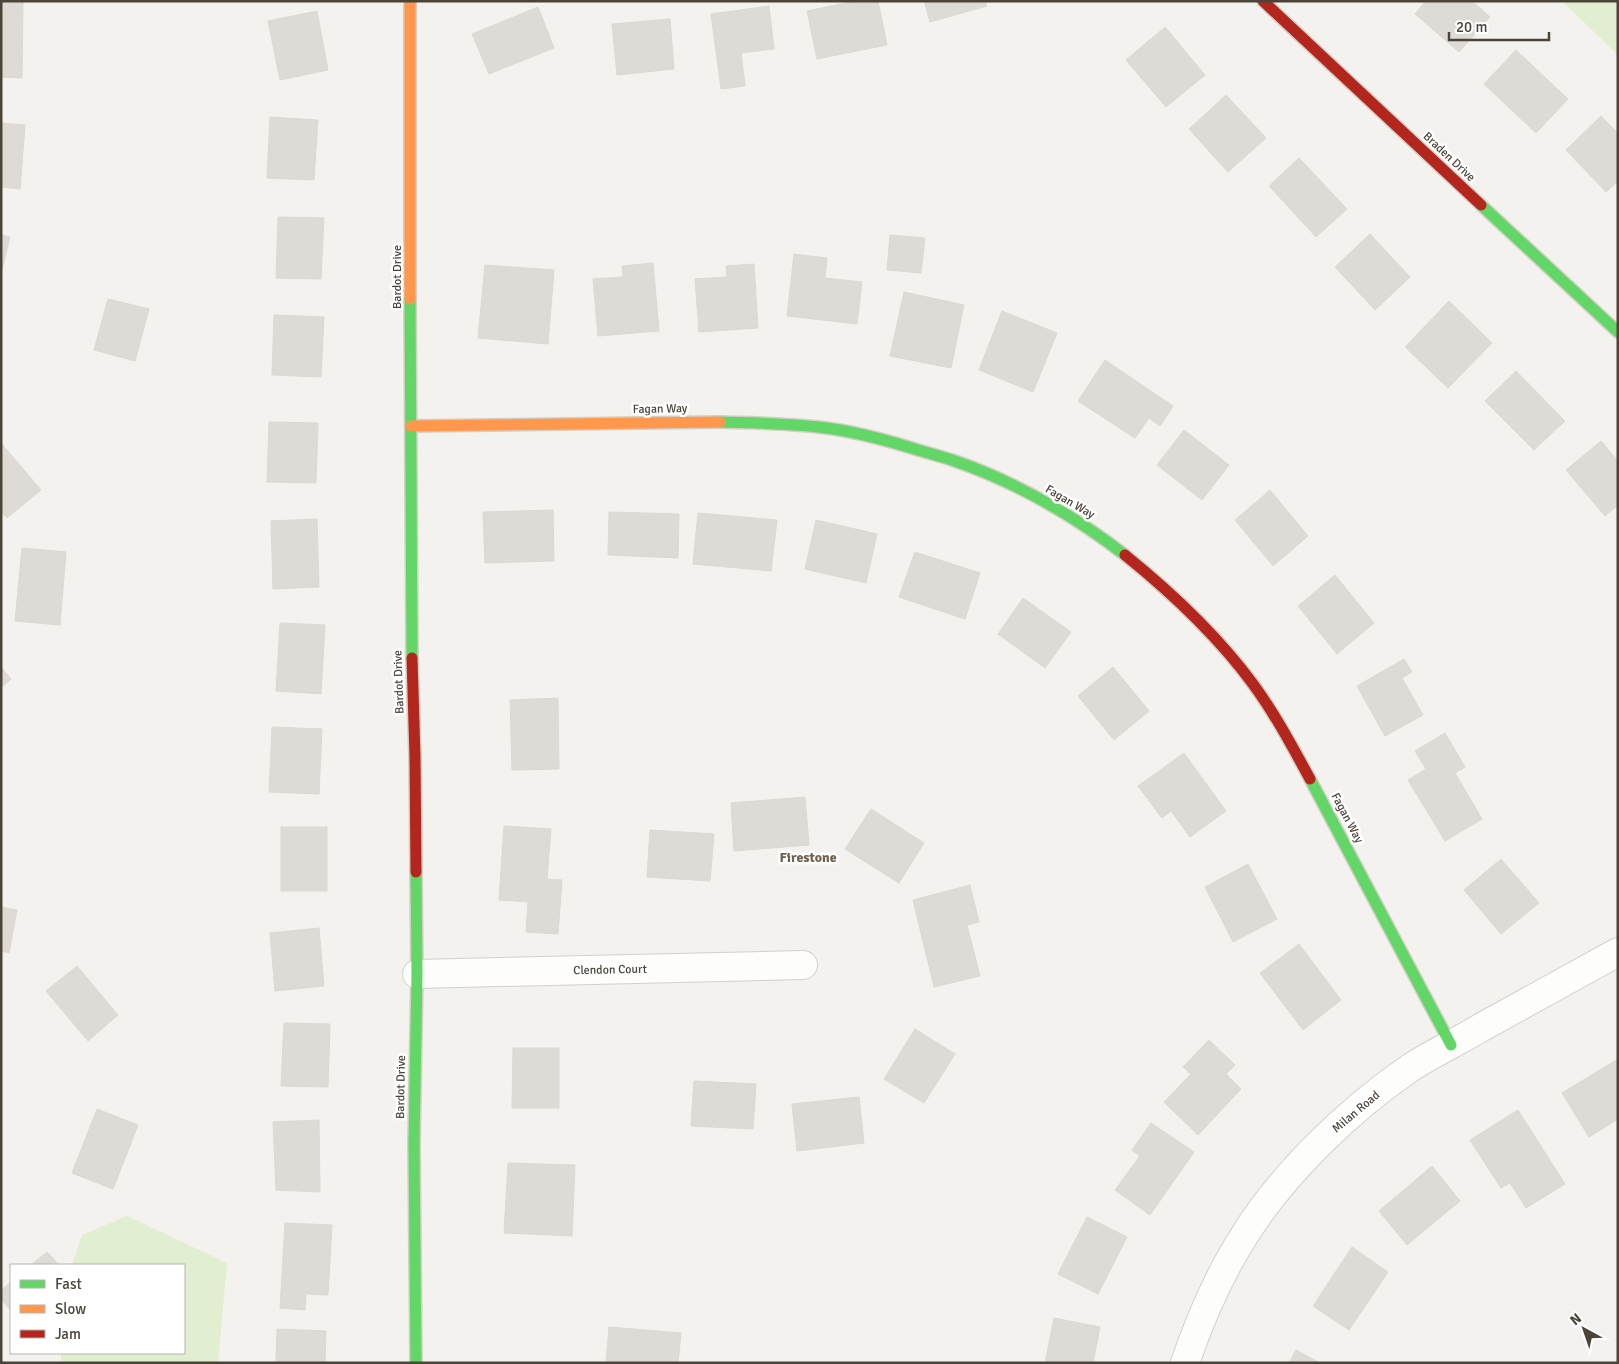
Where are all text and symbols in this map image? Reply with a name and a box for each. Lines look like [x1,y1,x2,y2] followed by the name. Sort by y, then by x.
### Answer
[1449,10,1549,42] scale bar
[1456,18,1487,36] text: 20 m
[1420,129,1478,185] street label: Braden Drive
[390,245,405,309] street label: Bardot Drive
[632,401,688,417] street label: Fagan Way
[1043,482,1098,522] street label: Fagan Way
[390,650,408,714] street label: Bardot Drive
[1328,790,1367,846] street label: Fagan Way
[779,849,837,866] district label: Firestone
[573,962,647,978] street label: Clendon Court
[393,1055,409,1119] street label: Bardot Drive
[1329,1088,1383,1136] street label: Milan Road
[10,1264,185,1354] legend
[55,1275,82,1293] text: Fast
[55,1300,86,1318] text: Slow
[1559,1304,1609,1354] north arrow
[1567,1310,1585,1329] text: N
[55,1325,81,1343] text: Jam

